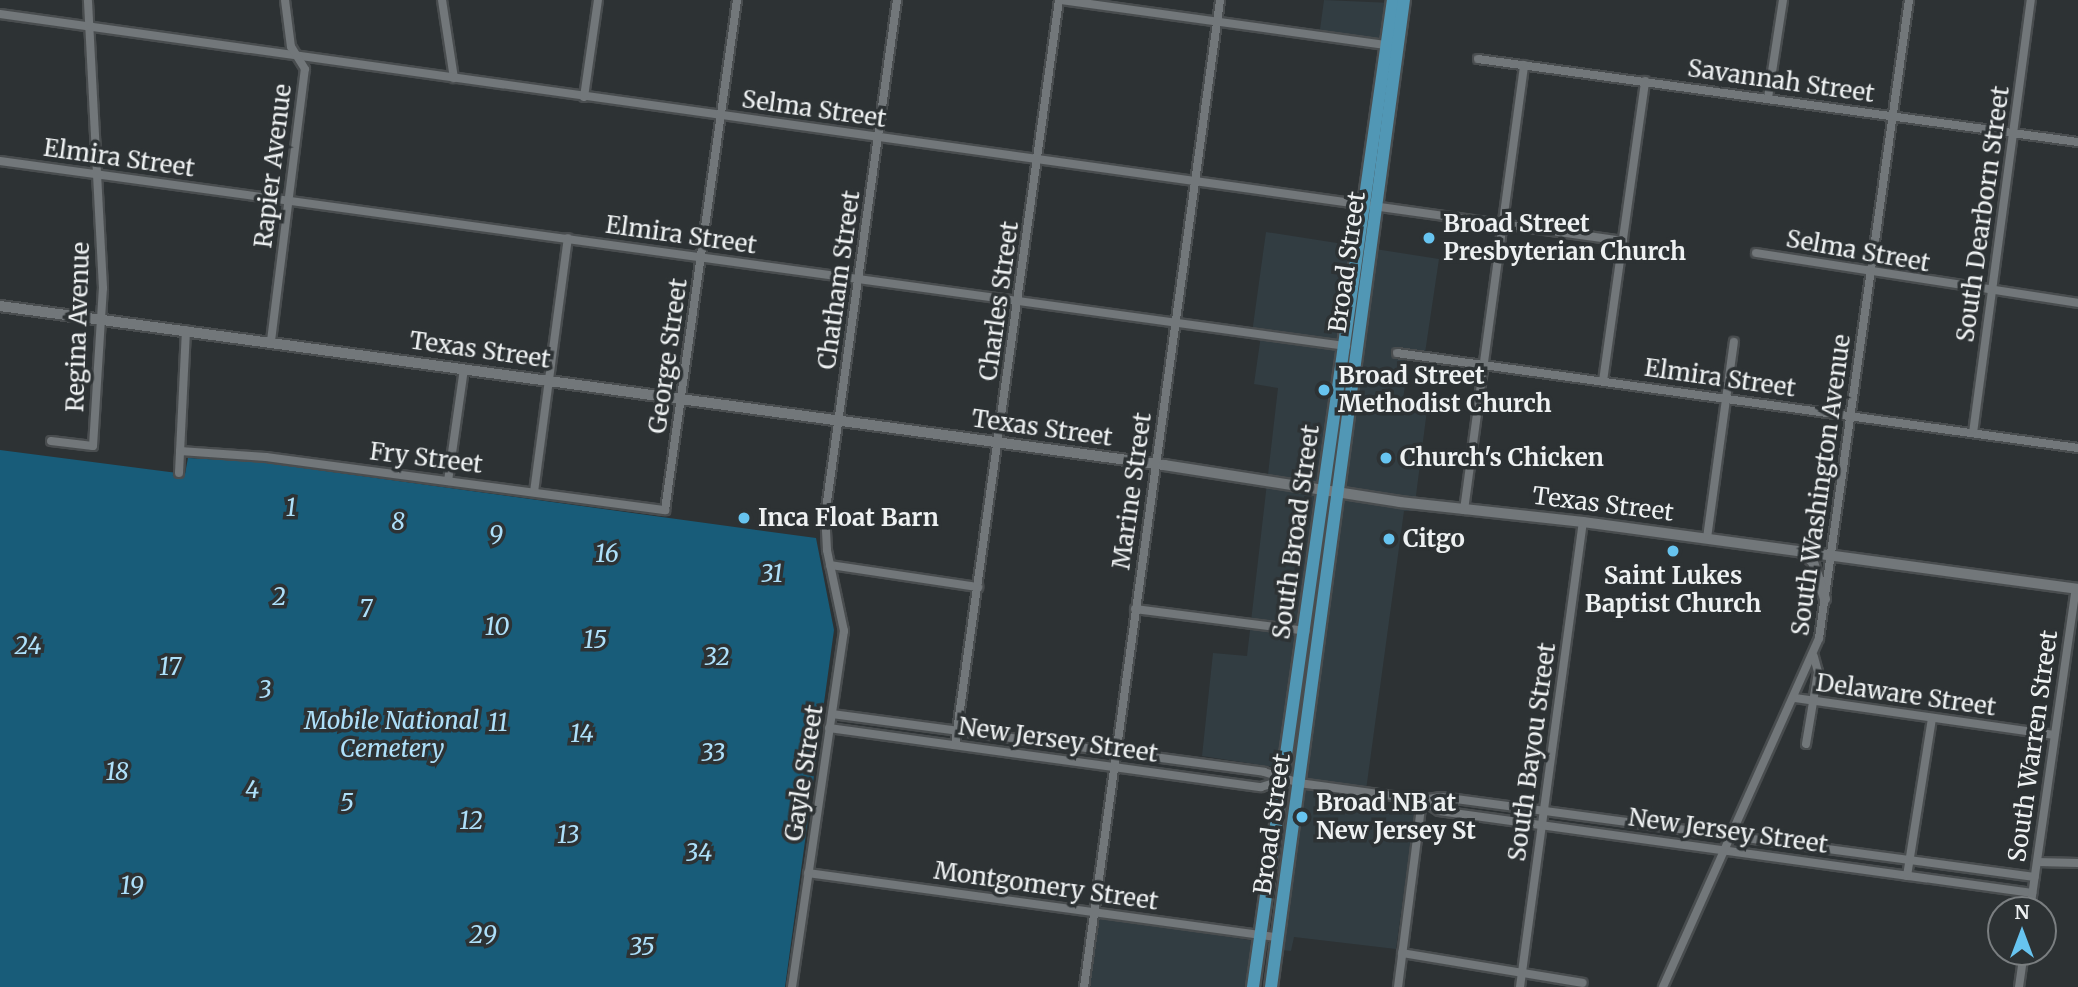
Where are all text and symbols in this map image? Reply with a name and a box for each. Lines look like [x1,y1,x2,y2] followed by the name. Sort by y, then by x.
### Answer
[1686,54,1876,108] street label: Savannah Street
[249,82,297,250] street label: Rapier Avenue
[1951,84,2015,344] street label: South Dearborn Street
[740,85,888,133] street label: Selma Street
[42,133,196,183] street label: Elmira Street
[812,189,866,371] street label: Chatham Street
[1323,190,1371,334] street label: Broad Street
[604,210,758,260] street label: Elmira Street
[1443,210,1686,266] place label: Broad Street Presbyterian Church
[974,219,1024,383] street label: Charles Street
[1784,224,1932,278] street label: Selma Street
[1421,230,1437,246] marker: Broad Street Presbyterian Church
[61,241,95,413] street label: Regina Avenue
[643,277,693,435] street label: George Street
[408,326,552,374] street label: Texas Street
[1786,332,1856,638] street label: South Washington Avenue
[1643,353,1797,403] street label: Elmira Street
[1338,362,1552,418] place label: Broad Street Methodist Church
[1316,382,1332,398] marker: Broad Street Methodist Church
[970,404,1114,452] street label: Texas Street
[1107,411,1157,571] street label: Marine Street
[1267,423,1325,641] street label: South Broad Street
[368,437,484,479] street label: Fry Street
[1400,444,1604,472] place label: Church's Chicken
[1378,450,1394,466] marker: Church's Chicken
[1531,481,1675,527] street label: Texas Street
[286,494,296,522] park label: 1
[758,504,939,532] place label: Inca Float Barn
[391,508,405,536] park label: 8
[736,510,752,526] marker: Inca Float Barn
[489,521,503,549] park label: 9
[1403,525,1465,553] place label: Citgo
[1381,531,1397,547] marker: Citgo
[595,540,619,568] park label: 16
[1665,543,1681,559] marker: Saint Lukes Baptist Church
[761,560,783,588] park label: 31
[1585,562,1761,618] place label: Saint Lukes Baptist Church
[272,583,286,611] park label: 2
[360,595,372,623] park label: 7
[485,613,509,641] park label: 10
[584,626,606,654] park label: 15
[2002,628,2064,864] street label: South Warren Street
[14,632,42,660] park label: 24
[1502,641,1562,863] street label: South Bayou Street
[704,643,730,671] park label: 32
[159,653,181,681] park label: 17
[1814,668,1998,722] street label: Delaware Street
[259,676,271,704] park label: 3
[779,703,829,843] street label: Gayle Street
[305,707,479,763] park label: Mobile National Cemetery
[488,709,508,737] park label: 11
[956,712,1160,768] street label: New Jersey Street
[570,720,594,748] park label: 14
[701,739,725,767] park label: 33
[1248,752,1296,896] street label: Broad Street
[105,758,129,786] park label: 18
[245,776,259,804] park label: 4
[340,789,354,817] park label: 5
[1316,789,1476,845] place label: Broad NB at New Jersey St
[1626,803,1830,859] street label: New Jersey Street
[459,807,483,835] park label: 12
[1294,809,1310,825] marker: Broad NB at New Jersey St
[557,821,579,849] park label: 13
[686,839,712,867] park label: 34
[932,856,1160,916] street label: Montgomery Street
[120,872,144,900] park label: 19
[1987,896,2057,966] north arrow
[2014,900,2030,924] text: N
[469,921,497,949] park label: 29
[630,933,654,961] park label: 35

